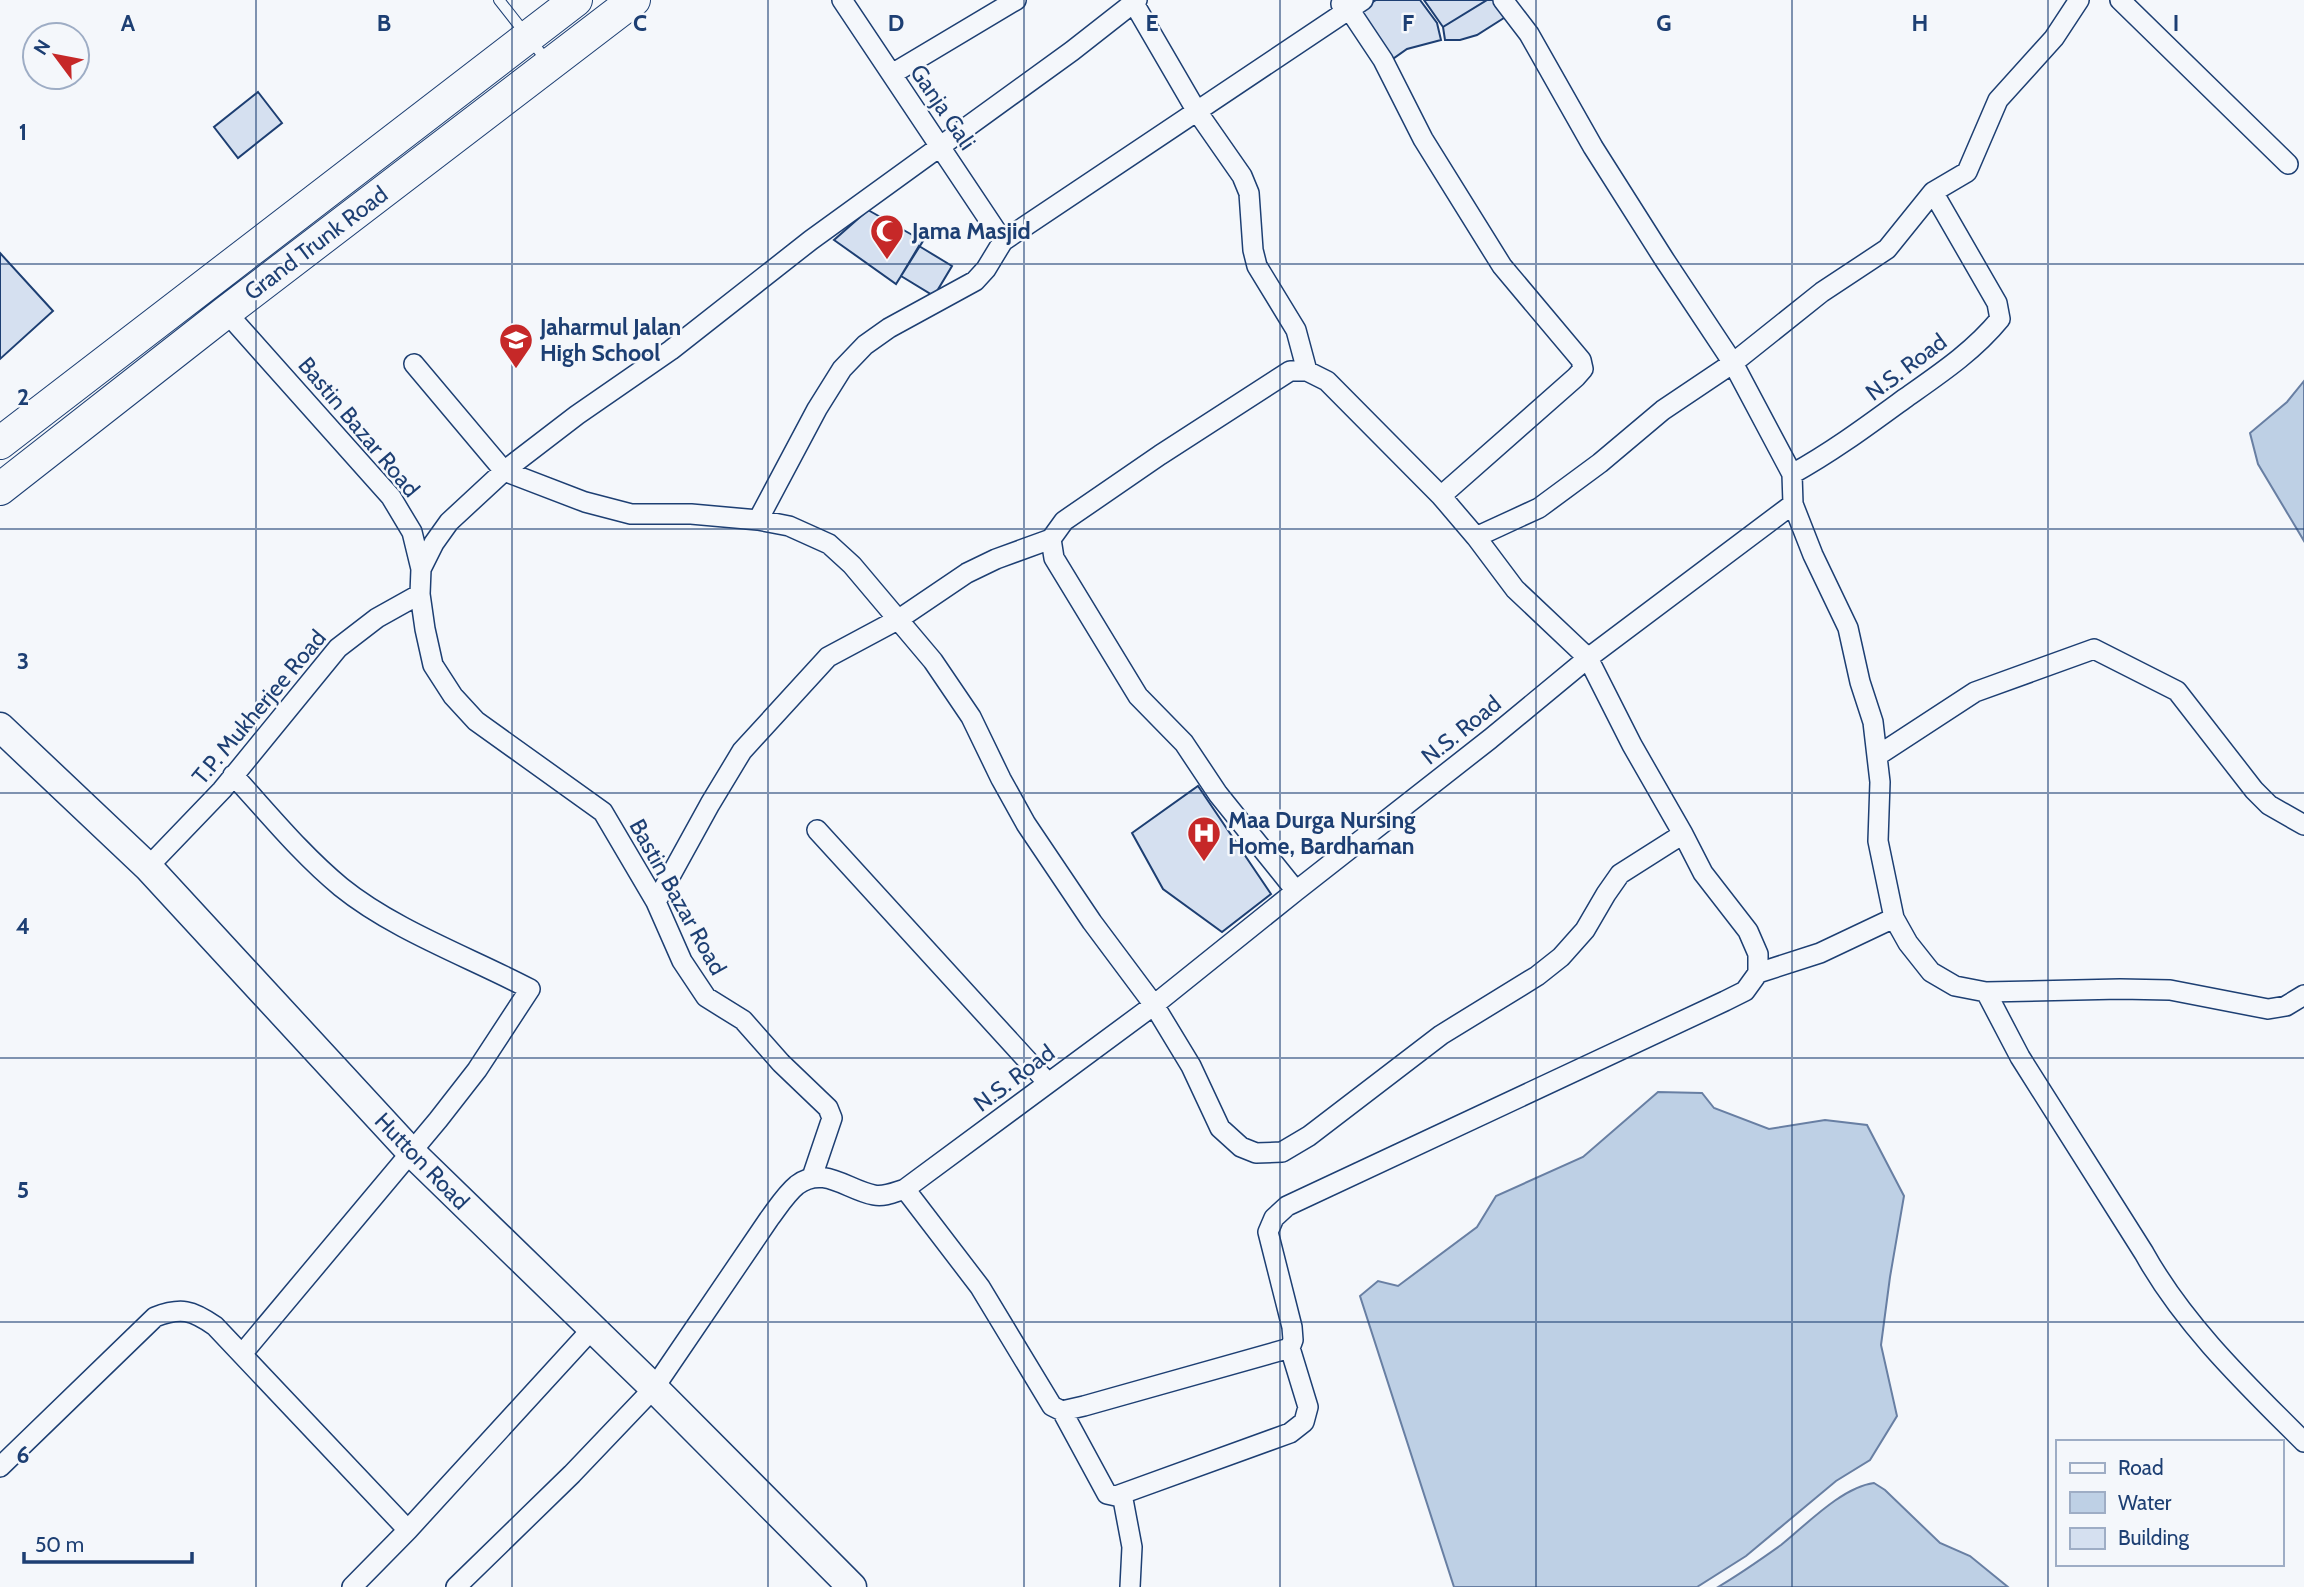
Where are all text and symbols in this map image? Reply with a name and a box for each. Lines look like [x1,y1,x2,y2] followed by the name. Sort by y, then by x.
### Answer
[121,9,136,37] text: A
[377,9,391,37] text: B
[633,9,647,37] text: C
[888,9,904,37] text: D
[1145,9,1159,37] text: E
[1402,9,1414,37] text: F
[1656,9,1672,37] text: G
[1912,9,1928,37] text: H
[2173,9,2179,37] text: I
[21,21,91,91] north arrow
[29,35,55,59] text: N
[904,59,982,155] street label: Ganja Gali
[19,118,27,146] text: 1
[239,180,393,306] street label: Grand Trunk Road
[868,212,906,261] mosque icon: Jama Masjid
[911,217,1031,245] place label: Jama Masjid
[539,313,681,367] place label: Jaharmul Jalan High School
[497,321,535,370] school or university icon: Jaharmul Jalan High School
[1860,327,1952,407] street label: N.S. Road
[292,351,426,503] street label: Bastin Bazar Road
[17,383,29,411] text: 2
[186,624,332,790] street label: T.P. Mukherjee Road
[17,647,29,675] text: 3
[1416,689,1506,771] street label: N.S. Road
[1228,806,1416,860] place label: Maa Durga Nursing Home, Bardhaman
[624,814,732,980] street label: Bastin Bazar Road
[1185,814,1223,863] hospital icon: Maa Durga Nursing Home, Bardhaman
[16,912,30,940] text: 4
[968,1038,1060,1118] street label: N.S. Road
[369,1107,475,1215] street label: Hutton Road
[17,1176,29,1204] text: 5
[2056,1440,2283,1566] legend
[17,1441,29,1469] text: 6
[2118,1455,2164,1480] text: Road
[2118,1490,2172,1515] text: Water
[24,1520,192,1564] scale bar
[2118,1525,2190,1550] text: Building
[35,1532,84,1557] text: 50 m

